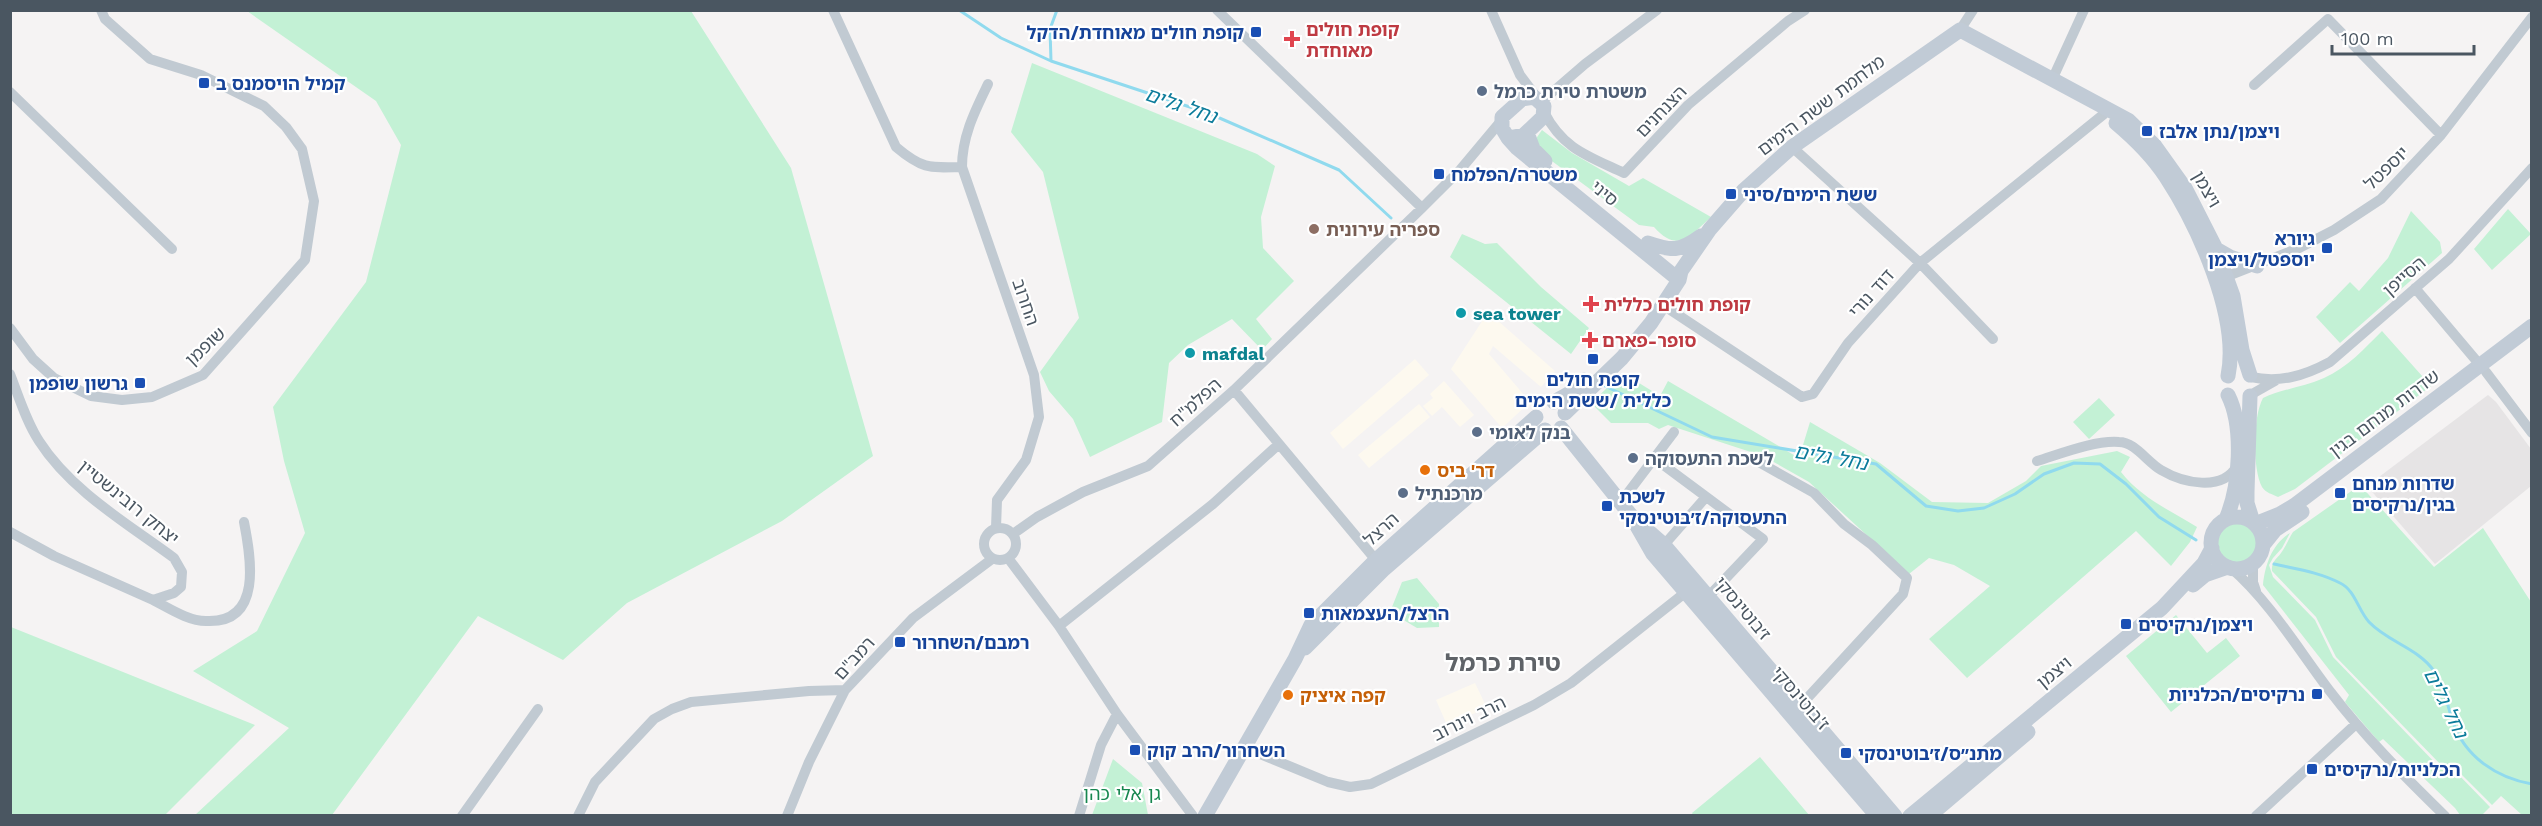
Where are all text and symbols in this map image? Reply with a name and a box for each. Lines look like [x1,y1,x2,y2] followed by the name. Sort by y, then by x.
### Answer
[2332,18,2474,56] scale bar
[1306,19,1400,61] place label: קופת חולים מאוחדת
[1027,22,1244,43] place label: קופת חולים מאוחדת/הדקל
[1249,25,1263,39] marker: קופת חולים מאוחדת/הדקל
[2341,28,2394,49] text: 100 m
[1283,30,1301,48] marker: קופת חולים מאוחדת
[1753,50,1889,160] street label: מלחמת ששת הימים
[216,73,346,94] place label: קמיל הויסמנס ב
[197,76,211,90] marker: קמיל הויסמנס ב
[1494,81,1647,102] place label: משטרת טירת כרמל
[1631,81,1691,141] street label: הצנחנים
[1142,82,1221,129] water label: נחל גלים
[1475,84,1489,98] marker: משטרת טירת כרמל
[2159,121,2280,142] place label: ויצמן/נתן אלבז
[2140,124,2154,138] marker: ויצמן/נתן אלבז
[2359,142,2413,194] street label: יוספטל
[1451,164,1578,185] place label: משטרה/הפלמח
[1432,167,1446,181] marker: משטרה/הפלמח
[2188,167,2226,211] street label: ויצמן
[1587,176,1623,210] street label: סיני
[1743,184,1877,205] place label: ששת הימים/סיני
[1724,187,1738,201] marker: ששת הימים/סיני
[1326,219,1440,240] place label: ספריה עירונית
[1307,222,1321,236] marker: ספריה עירונית
[2208,228,2315,270] place label: גיורא יוספטל/ויצמן
[2320,241,2334,255] marker: גיורא יוספטל/ויצמן
[2378,252,2430,300] street label: הסייפן
[1844,264,1898,322] street label: דוד נורי
[1008,276,1044,328] street label: החרוב
[1604,294,1751,315] place label: קופת חולים כללית
[1582,295,1600,313] marker: קופת חולים כללית
[1473,303,1561,324] place label: sea tower
[1454,306,1468,320] marker: sea tower
[181,322,229,370] street label: שופמן
[1602,330,1696,351] place label: סופר-פארם
[1583,333,1597,347] marker: סופר-פארם
[1202,343,1264,364] place label: mafdal
[1183,346,1197,360] marker: mafdal
[1586,352,1600,366] marker: קופת חולים כללית /ששת הימים
[2325,365,2443,461] street label: שדרות מנחם בגין
[1515,369,1671,411] place label: קופת חולים כללית /ששת הימים
[29,373,128,394] place label: גרשון שופמן
[1165,373,1225,431] street label: הפלמ"ח
[133,376,147,390] marker: גרשון שופמן
[1489,422,1571,443] place label: בנק לאומי
[1470,425,1484,439] marker: בנק לאומי
[1792,439,1871,476] water label: נחל גלים
[1645,448,1774,469] place label: לשכת התעסוקה
[1626,451,1640,465] marker: לשכת התעסוקה
[75,455,183,549] street label: יצחק רובינשטיין
[1437,460,1495,481] place label: דר' ביס
[1418,463,1432,477] marker: דר' ביס
[2352,473,2456,515] place label: שדרות מנחם בגין/נרקיסים
[1415,483,1483,504] place label: מרכנתיל
[1396,486,1410,500] marker: מרכנתיל
[1619,486,1787,528] place label: לשכת התעסוקה/ז׳בוטינסקי
[2333,486,2347,500] marker: שדרות מנחם בגין/נרקיסים
[1600,499,1614,513] marker: לשכת התעסוקה/ז׳בוטינסקי
[1359,508,1403,550] street label: הרצל
[1710,572,1776,644] street label: ז׳בוטינסקי
[1321,603,1449,624] place label: הרצל/העצמאות
[1302,606,1316,620] marker: הרצל/העצמאות
[2138,614,2253,635] place label: ויצמן/נרקיסים
[2119,617,2133,631] marker: ויצמן/נרקיסים
[829,632,879,684] street label: רמב"ם
[912,632,1029,653] place label: רמבם/השחרור
[893,635,907,649] marker: רמבם/השחרור
[1445,649,1561,677] district label: טירת כרמל
[2032,652,2076,692] street label: ויצמן
[1768,662,1834,734] street label: ז'בוטינסקי
[2419,664,2474,743] water label: נחל גלים
[2168,684,2305,705] place label: נרקיסים/הכלניות
[1300,685,1386,706] place label: קפה איציק
[2310,687,2324,701] marker: נרקיסים/הכלניות
[1281,688,1295,702] marker: קפה איציק
[1429,691,1509,745] street label: הרב וינרוב
[1147,740,1285,761] place label: השחרור/הרב קוק
[1128,743,1142,757] marker: השחרור/הרב קוק
[1858,743,2002,764] place label: מתנ״ס/ז׳בוטינסקי
[1839,746,1853,760] marker: מתנ״ס/ז׳בוטינסקי
[2324,759,2461,780] place label: הכלניות/נרקיסים
[2305,762,2319,776] marker: הכלניות/נרקיסים
[1083,783,1161,804] park label: גן אלי כהן

